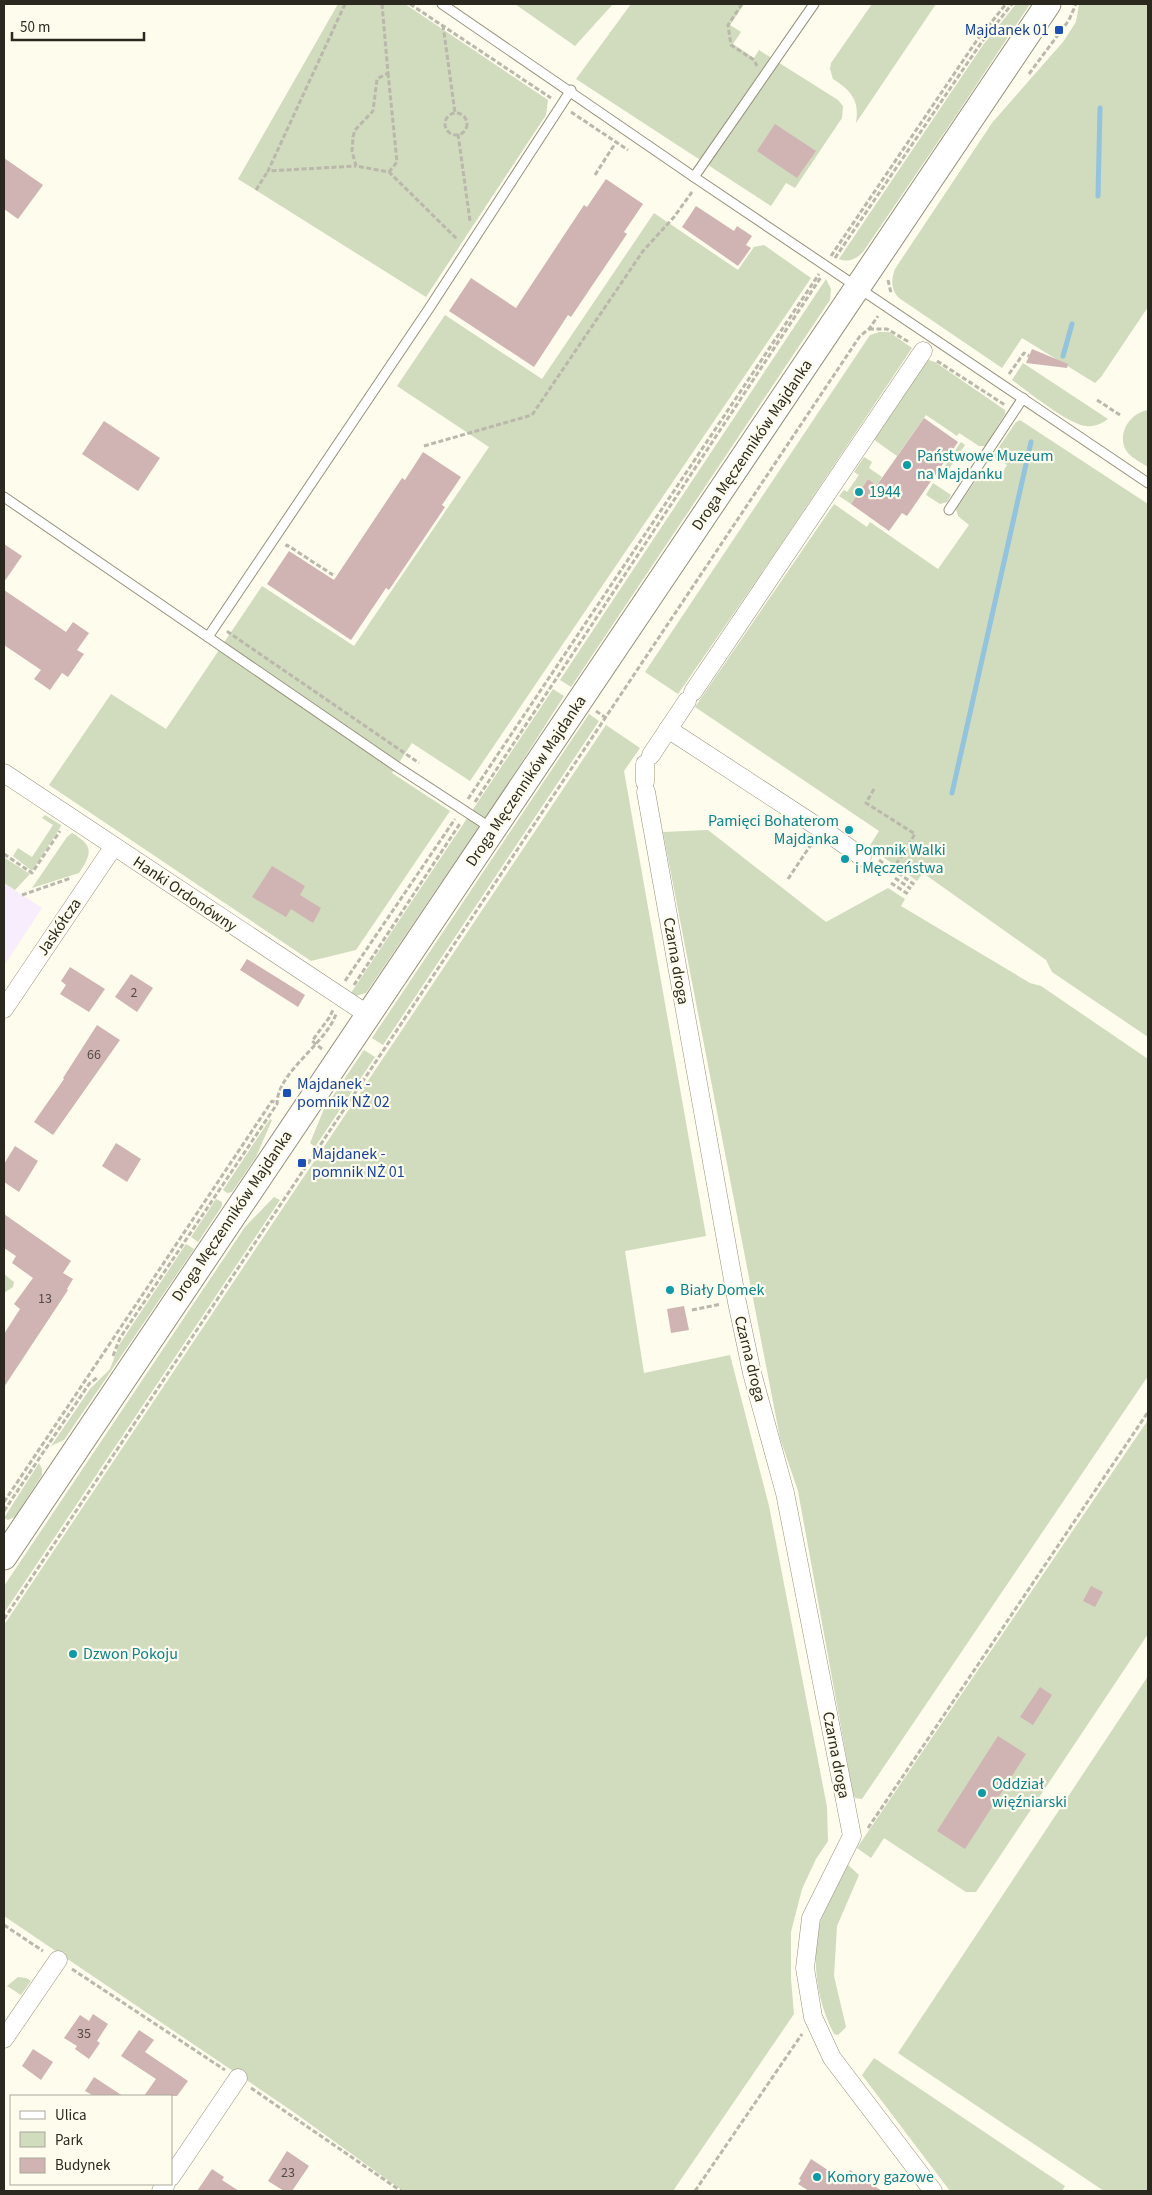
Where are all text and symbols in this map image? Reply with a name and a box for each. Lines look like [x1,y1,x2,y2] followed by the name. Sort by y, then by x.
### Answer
[12,10,145,42] scale bar
[20,17,50,38] text: 50 m
[965,19,1049,41] place label: Majdanek 01
[1053,24,1065,36] marker: Majdanek 01
[686,355,818,535] street label: Droga Męczenników Majdanka
[917,445,1054,485] place label: Państwowe Muzeum na Majdanku
[901,459,913,471] marker: Państwowe Muzeum na Majdanku
[869,481,901,503] place label: 1944
[853,486,865,498] marker: 1944
[460,691,592,871] street label: Droga Męczenników Majdanka
[708,810,839,850] place label: Pamięci Bohaterom Majdanka
[843,824,855,836] marker: Pamięci Bohaterom Majdanka
[855,839,946,879] place label: Pomnik Walki i Męczeństwa
[129,851,242,937] street label: Hanki Ordonówny
[839,853,851,865] marker: Pomnik Walki i Męczeństwa
[32,894,86,960] street label: Jaskółcza
[658,916,694,1006] street label: Czarna droga
[131,983,138,1003] house number: 2
[87,1045,101,1065] house number: 66
[297,1073,390,1113] place label: Majdanek - pomnik NŻ 02
[281,1087,293,1099] marker: Majdanek - pomnik NŻ 02
[166,1126,298,1306] street label: Droga Męczenników Majdanka
[312,1143,405,1183] place label: Majdanek - pomnik NŻ 01
[296,1157,308,1169] marker: Majdanek - pomnik NŻ 01
[680,1279,765,1301] place label: Biały Domek
[664,1284,676,1296] marker: Biały Domek
[38,1289,52,1309] house number: 13
[729,1314,771,1404] street label: Czarna droga
[83,1643,178,1665] place label: Dzwon Pokoju
[67,1648,79,1660] marker: Dzwon Pokoju
[817,1710,855,1800] street label: Czarna droga
[992,1773,1067,1813] place label: Oddział więźniarski
[976,1787,988,1799] marker: Oddział więźniarski
[77,2024,91,2044] house number: 35
[10,2095,172,2185] legend
[55,2105,86,2126] text: Ulica
[55,2130,84,2151] text: Park
[55,2155,111,2176] text: Budynek
[281,2163,295,2183] house number: 23
[827,2166,934,2188] place label: Komory gazowe
[811,2171,823,2183] marker: Komory gazowe

